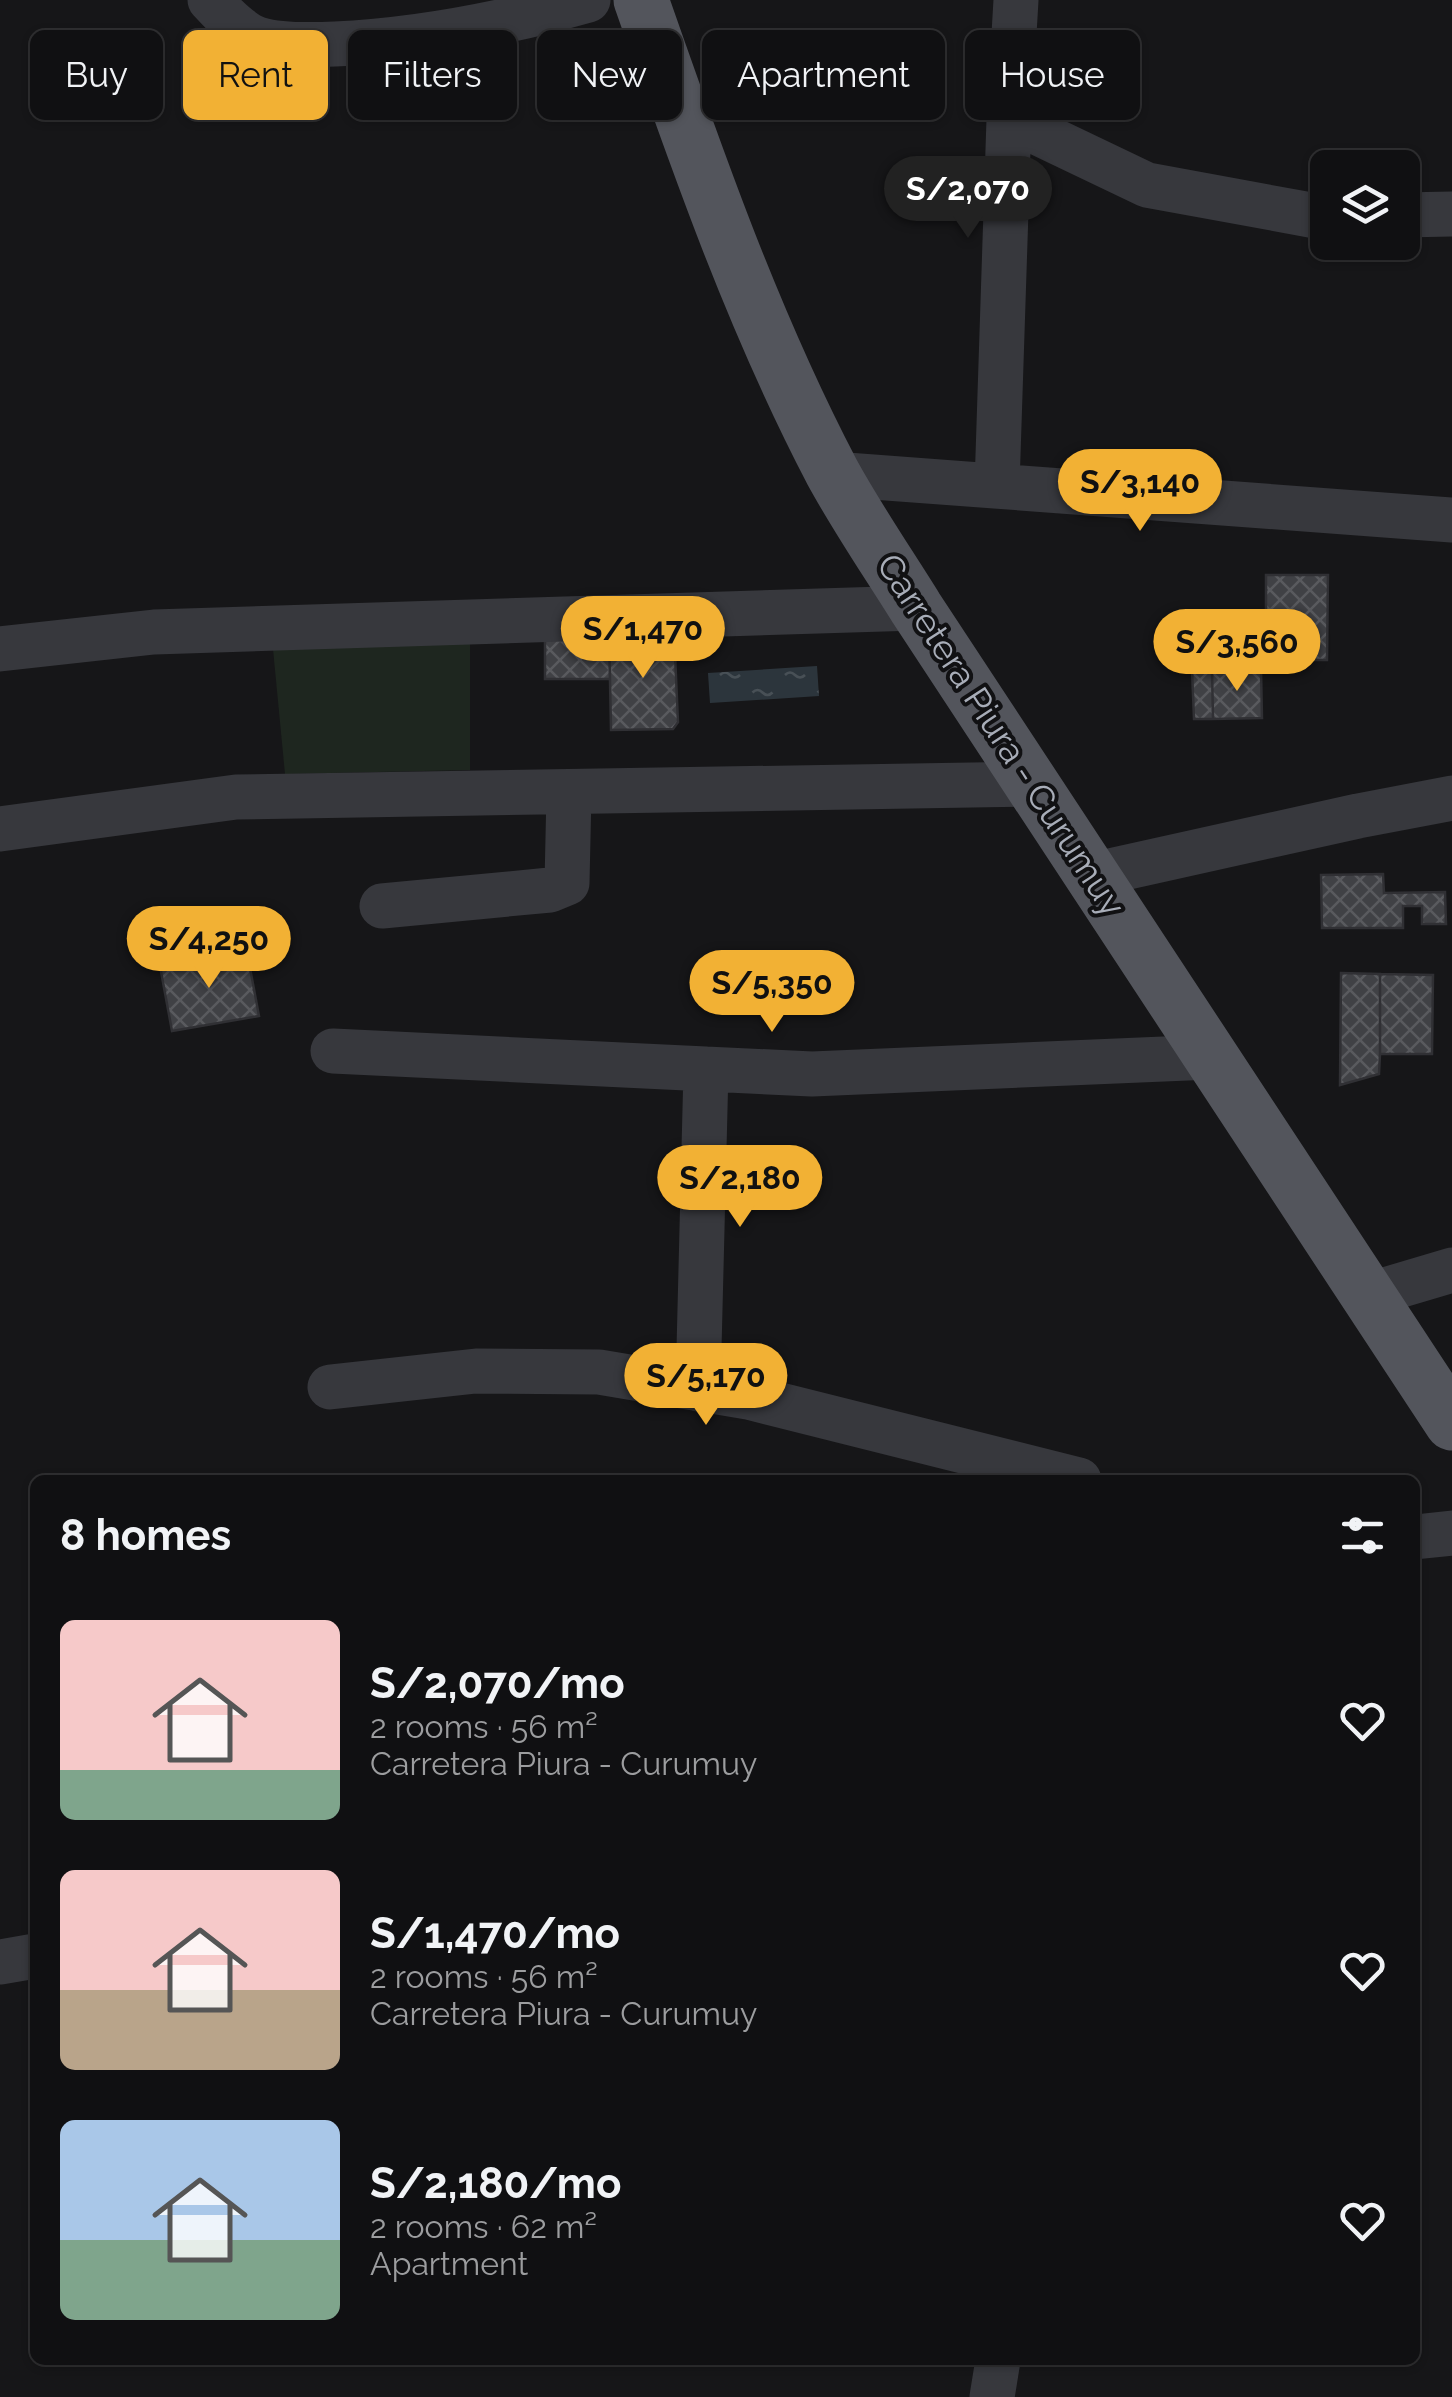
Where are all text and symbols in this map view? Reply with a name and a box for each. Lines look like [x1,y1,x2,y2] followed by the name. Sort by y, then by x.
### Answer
[30,30,163,120] chip: Buy
[183,30,328,120] chip: Rent
[348,30,517,120] chip: Filters
[537,30,682,120] chip: New
[702,30,945,120] chip: Apartment
[965,30,1140,120] chip: House
[1310,150,1420,260] map controls
[1310,150,1420,260] button: layers
[876,156,1060,241] pin: S/2,070
[906,170,1030,207] text: S/2,070
[1048,449,1232,534] pin: S/3,140
[1080,463,1200,500] text: S/3,140
[869,546,1134,924] street label: Carretera Piura - Curumuy
[551,596,735,681] pin: S/1,470
[1145,609,1329,694] pin: S/3,560
[583,610,703,647] text: S/1,470
[1175,623,1299,660] text: S/3,560
[117,906,301,991] pin: S/4,250
[149,920,269,957] text: S/4,250
[680,950,864,1035] pin: S/5,350
[711,964,833,1001] text: S/5,350
[648,1145,832,1230] pin: S/2,180
[679,1159,801,1196] text: S/2,180
[614,1343,798,1428] pin: S/5,170
[646,1357,766,1394] text: S/5,170
[1335,1508,1390,1563] icon: filters
[60,1511,231,1560] text: 8 homes
[370,1659,625,1708] text: S/2,070/mo
[140,1660,260,1780] icon: home
[1335,1693,1390,1748] icon: heart
[370,1708,598,1745] text: 2 rooms · 56 m²
[370,1745,757,1782] text: Carretera Piura - Curumuy
[370,1909,620,1958] text: S/1,470/mo
[140,1910,260,2030] icon: home
[1335,1943,1390,1998] icon: heart
[370,1958,598,1995] text: 2 rooms · 56 m²
[370,1995,757,2032] text: Carretera Piura - Curumuy
[370,2159,621,2208] text: S/2,180/mo
[140,2160,260,2280] icon: home
[1335,2193,1390,2248] icon: heart
[370,2208,597,2245] text: 2 rooms · 62 m²
[370,2245,528,2282] text: Apartment

